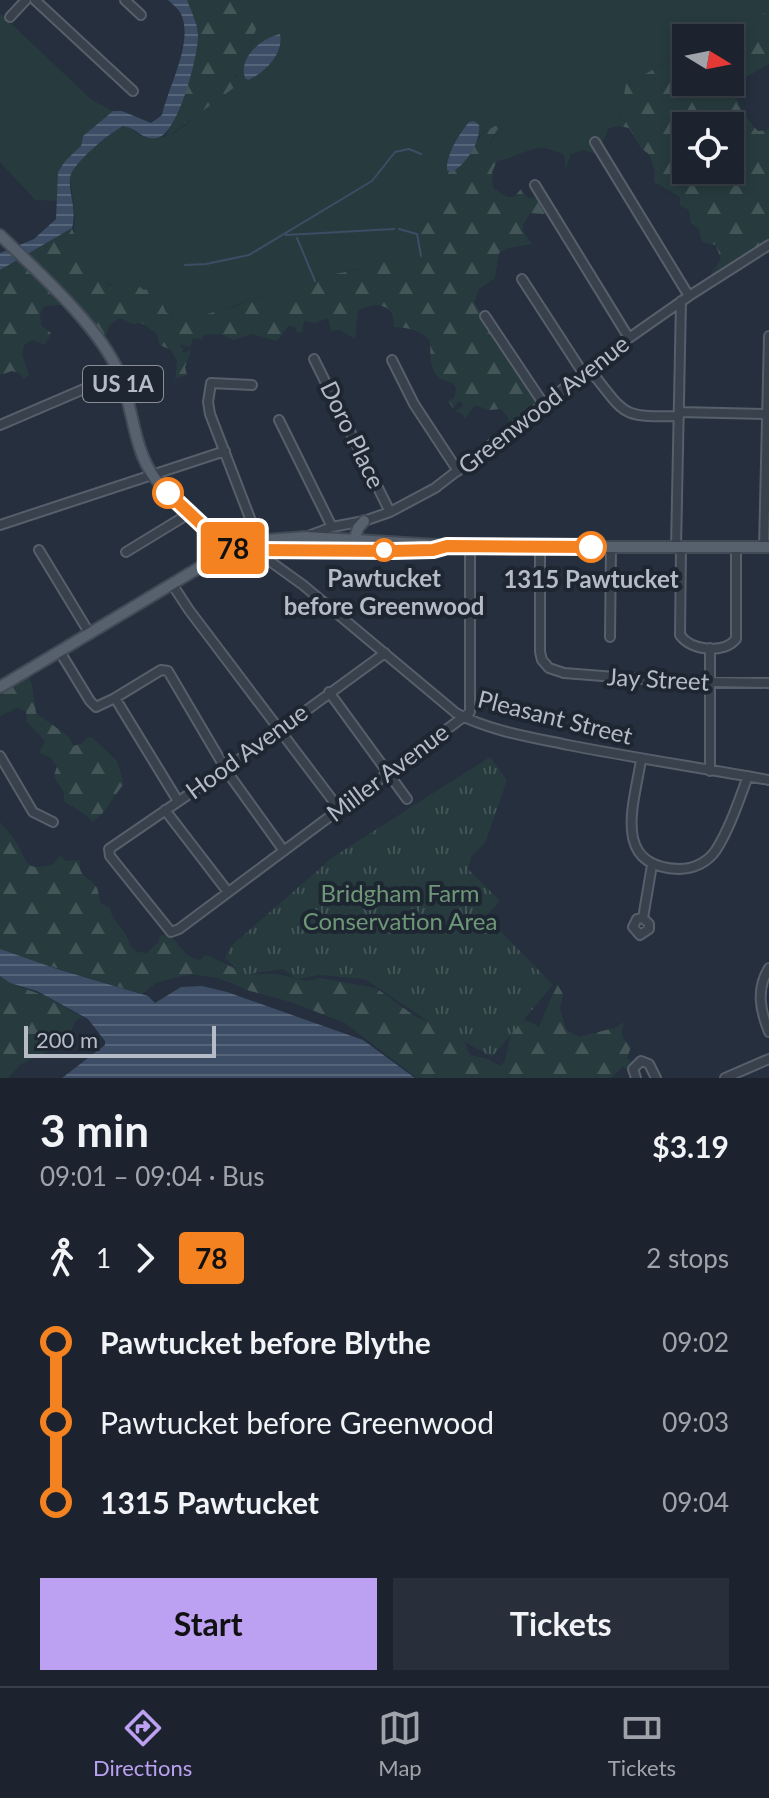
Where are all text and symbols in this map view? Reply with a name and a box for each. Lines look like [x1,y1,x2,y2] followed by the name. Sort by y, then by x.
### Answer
[672,24,744,96] north arrow
[672,24,744,184] map controls
[672,112,744,184] button: locate
[452,328,634,479] street label: Greenwood Avenue
[83,366,163,402] road number: US 1A
[315,376,392,493] street label: Doro Place
[153,478,183,508] unlabelled marker
[197,522,269,574] line badge: 78
[217,531,249,565] text: 78
[576,532,606,562] marker: 1315 Pawtucket
[373,539,395,561] marker: Pawtucket before Greenwood
[284,563,484,620] place label: Pawtucket before Greenwood
[503,564,679,593] place label: 1315 Pawtucket
[606,661,710,696] street label: Jay Street
[475,683,636,750] street label: Pleasant Street
[180,697,313,805] street label: Hood Avenue
[321,717,454,827] street label: Miller Avenue
[303,878,497,935] park label: Bridgham Farm Conservation Area
[24,1022,216,1058] scale bar
[36,1026,98,1053] text: 200 m
[40,1104,149,1156] text: 3 min
[652,1128,729,1164] text: $3.19
[40,1160,264,1192] text: 09:01 – 09:04 · Bus
[40,1236,84,1280] icon: walk
[123,1236,167,1280] icon: forward
[195,1241,228,1275] text: 78
[96,1242,111,1274] text: 1
[646,1242,729,1274] text: 2 stops
[100,1324,431,1360] text: Pawtucket before Blythe
[662,1326,729,1358] text: 09:02
[100,1404,494,1440] text: Pawtucket before Greenwood
[662,1406,729,1438] text: 09:03
[100,1484,319,1520] text: 1315 Pawtucket
[662,1486,729,1518] text: 09:04
[40,1578,377,1670] button: Start
[393,1578,729,1670] button: Tickets
[93,1706,192,1781] tab: Directions
[378,1706,422,1781] tab: Map
[608,1706,676,1781] tab: Tickets

